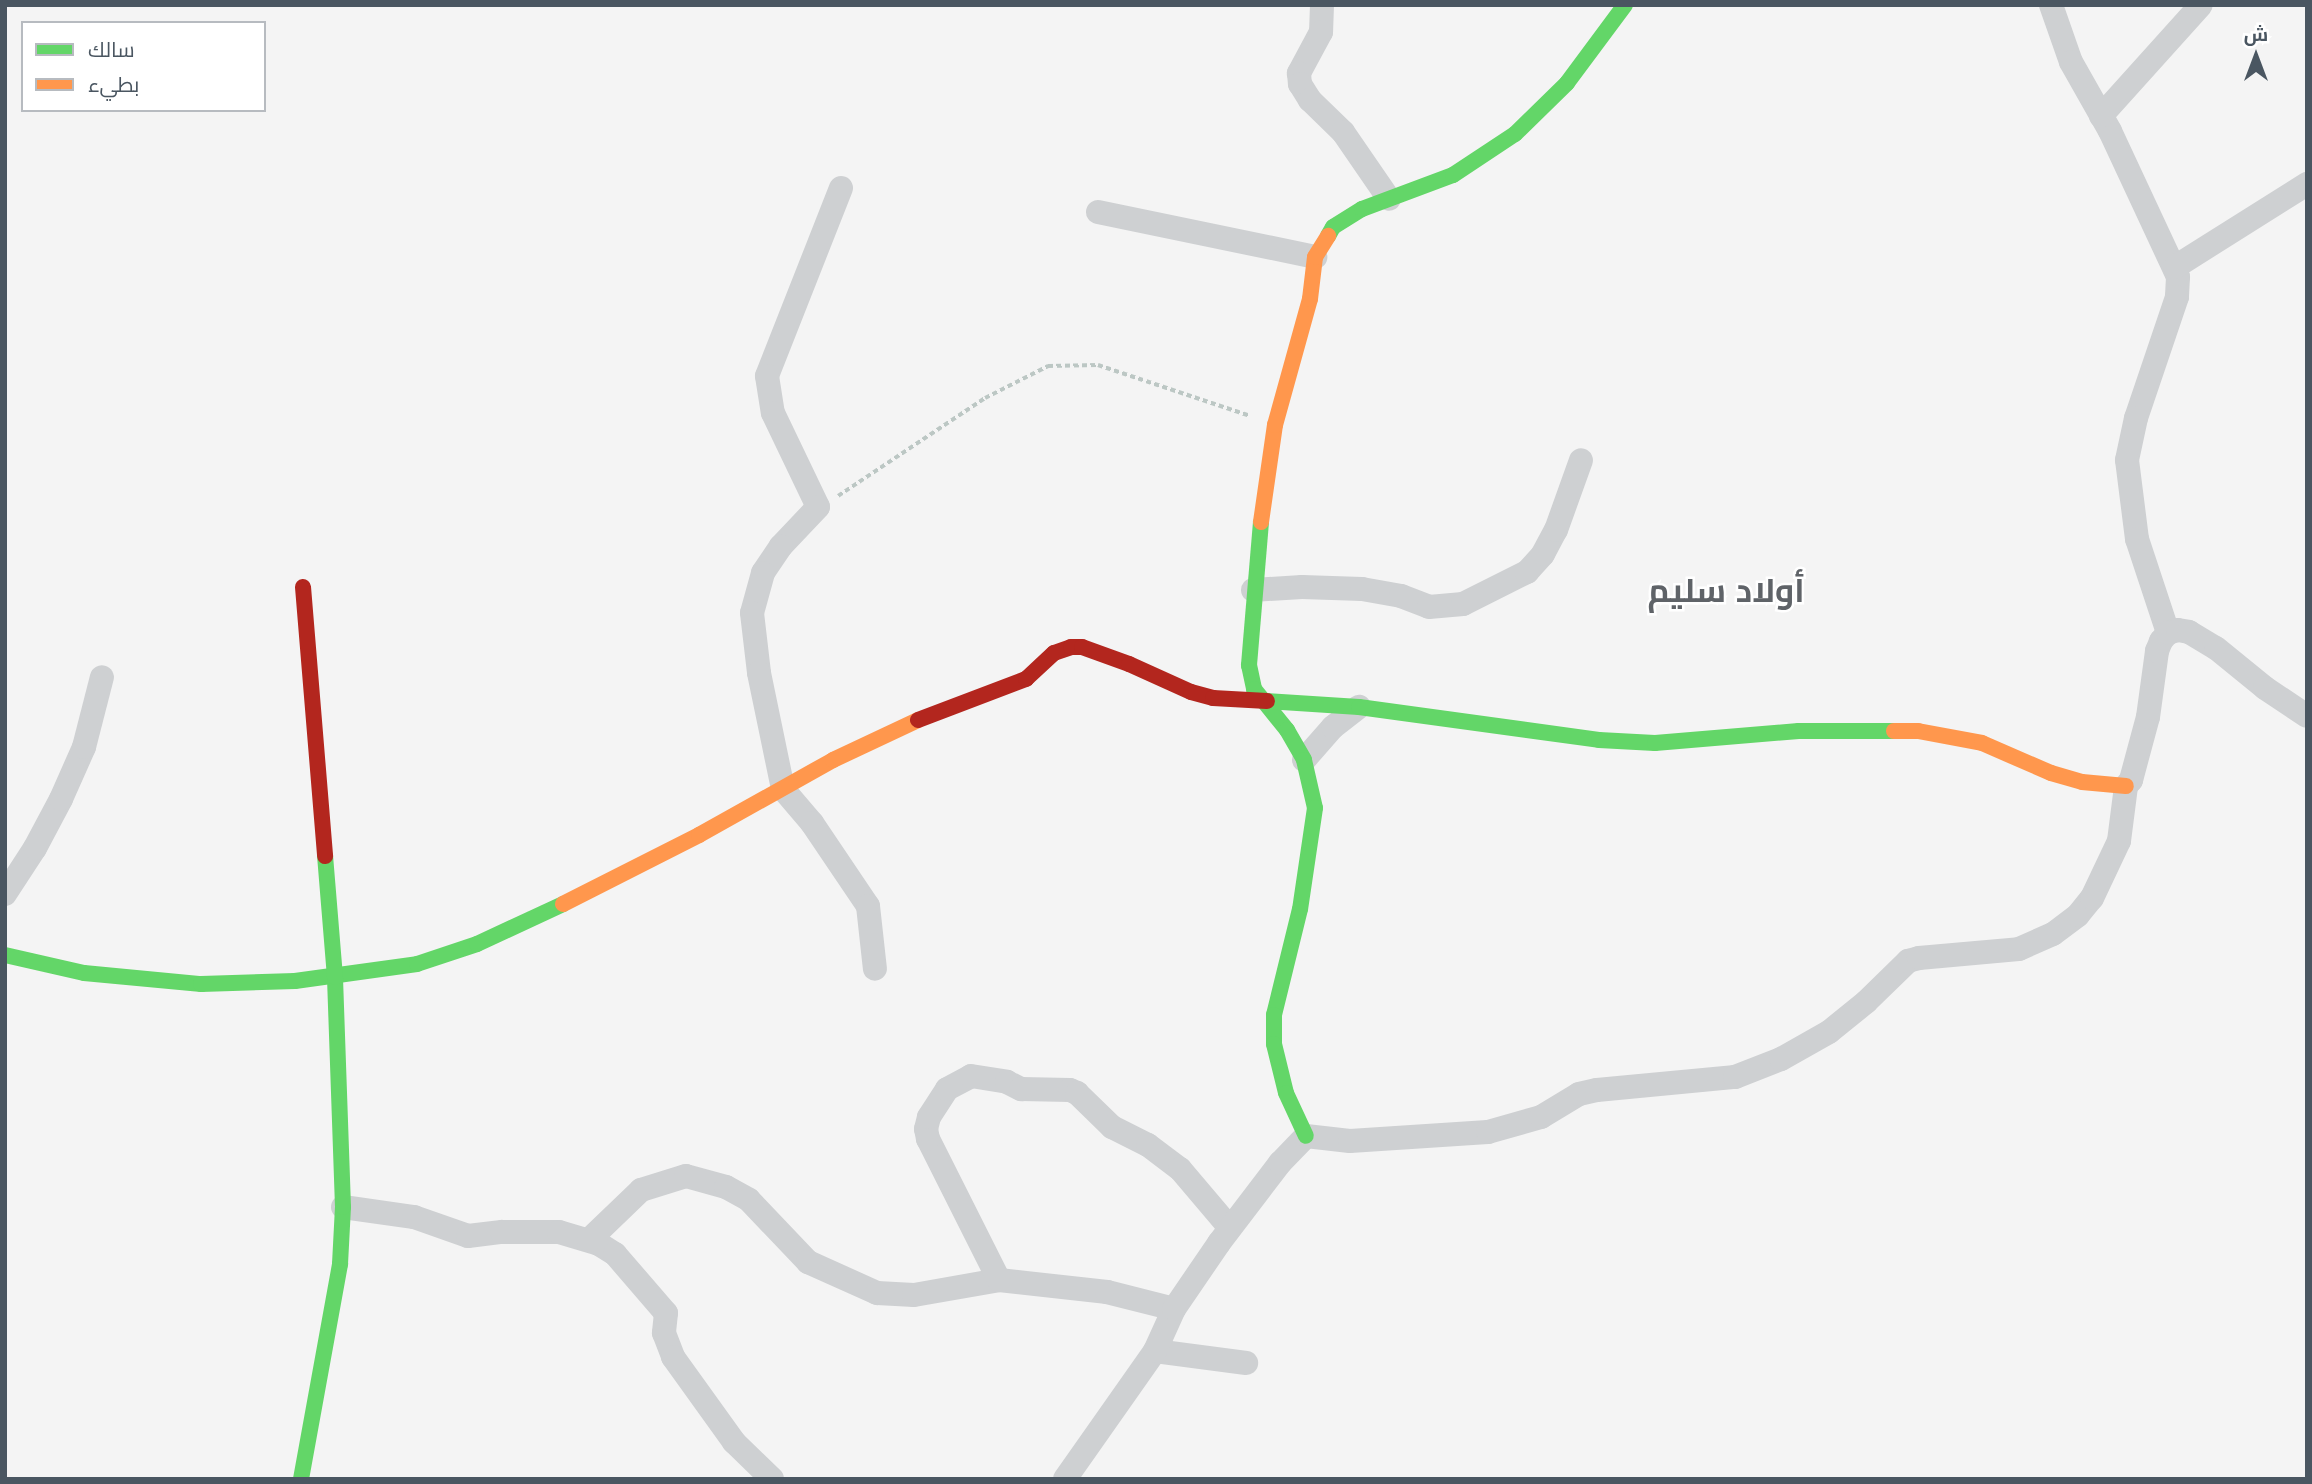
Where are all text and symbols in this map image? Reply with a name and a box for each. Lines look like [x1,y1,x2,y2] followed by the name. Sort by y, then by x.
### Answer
[21,21,266,112] legend
[2221,21,2291,91] north arrow
[2244,21,2268,48] text: ش
[88,35,135,65] text: سالك
[88,70,139,100] text: بطيء
[1647,571,1805,611] district label: أولاد سليم

